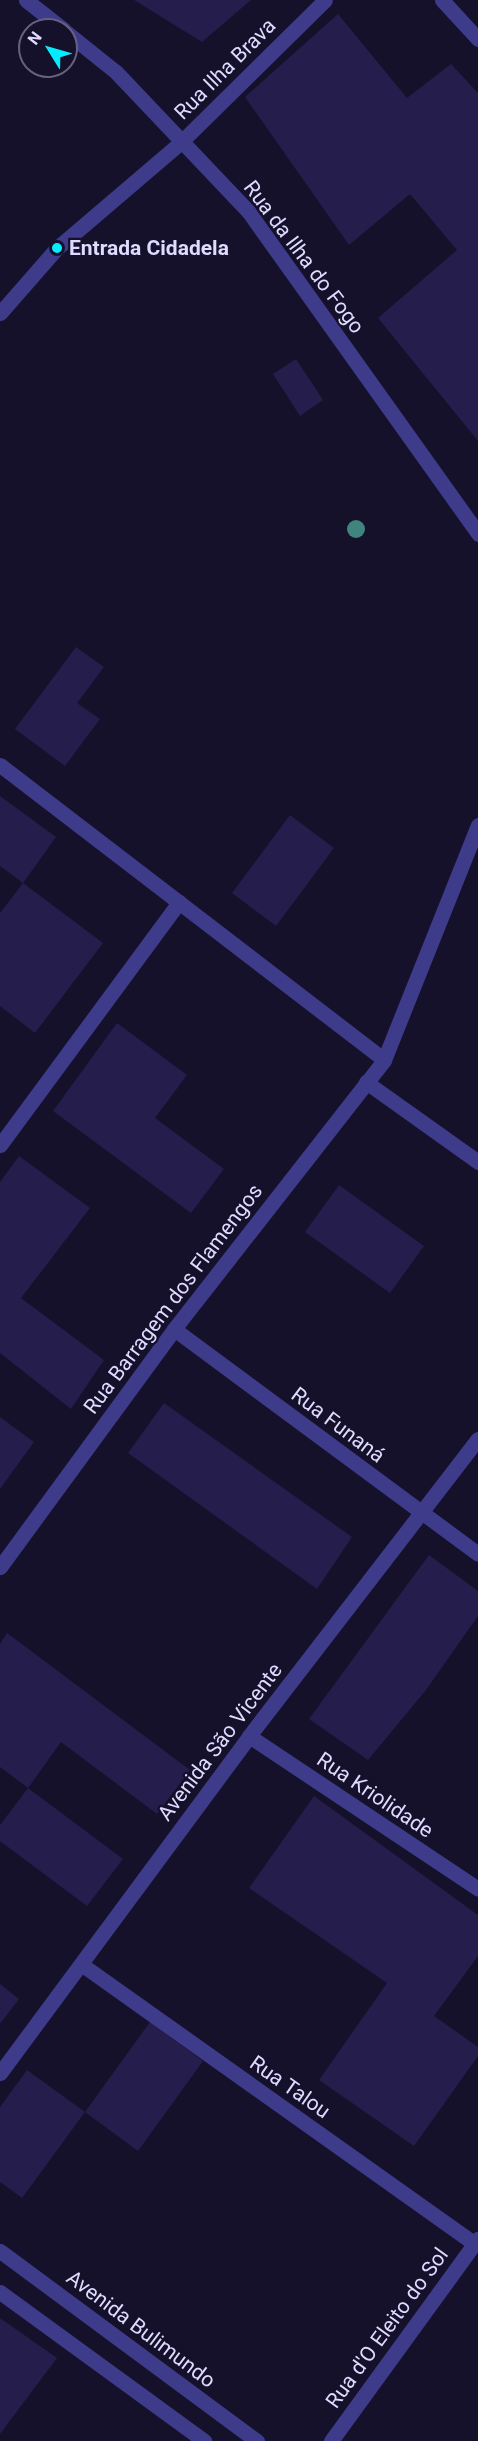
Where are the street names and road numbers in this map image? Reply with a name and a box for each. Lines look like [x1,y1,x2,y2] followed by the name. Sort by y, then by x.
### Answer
[169,13,281,125] street label: Rua Ilha Brava
[238,176,370,338] street label: Rua da Ilha do Fogo
[78,1179,268,1419] street label: Rua Barragem dos Flamengos
[286,1382,390,1468] street label: Rua Funaná
[153,1658,287,1826] street label: Avenida São Vicente
[312,1747,438,1843] street label: Rua Kriolidade
[245,2050,335,2124] street label: Rua Talou
[320,2243,454,2413] street label: Rua d'O Eleito do Sol
[62,2265,220,2393] street label: Avenida Bulimundo

